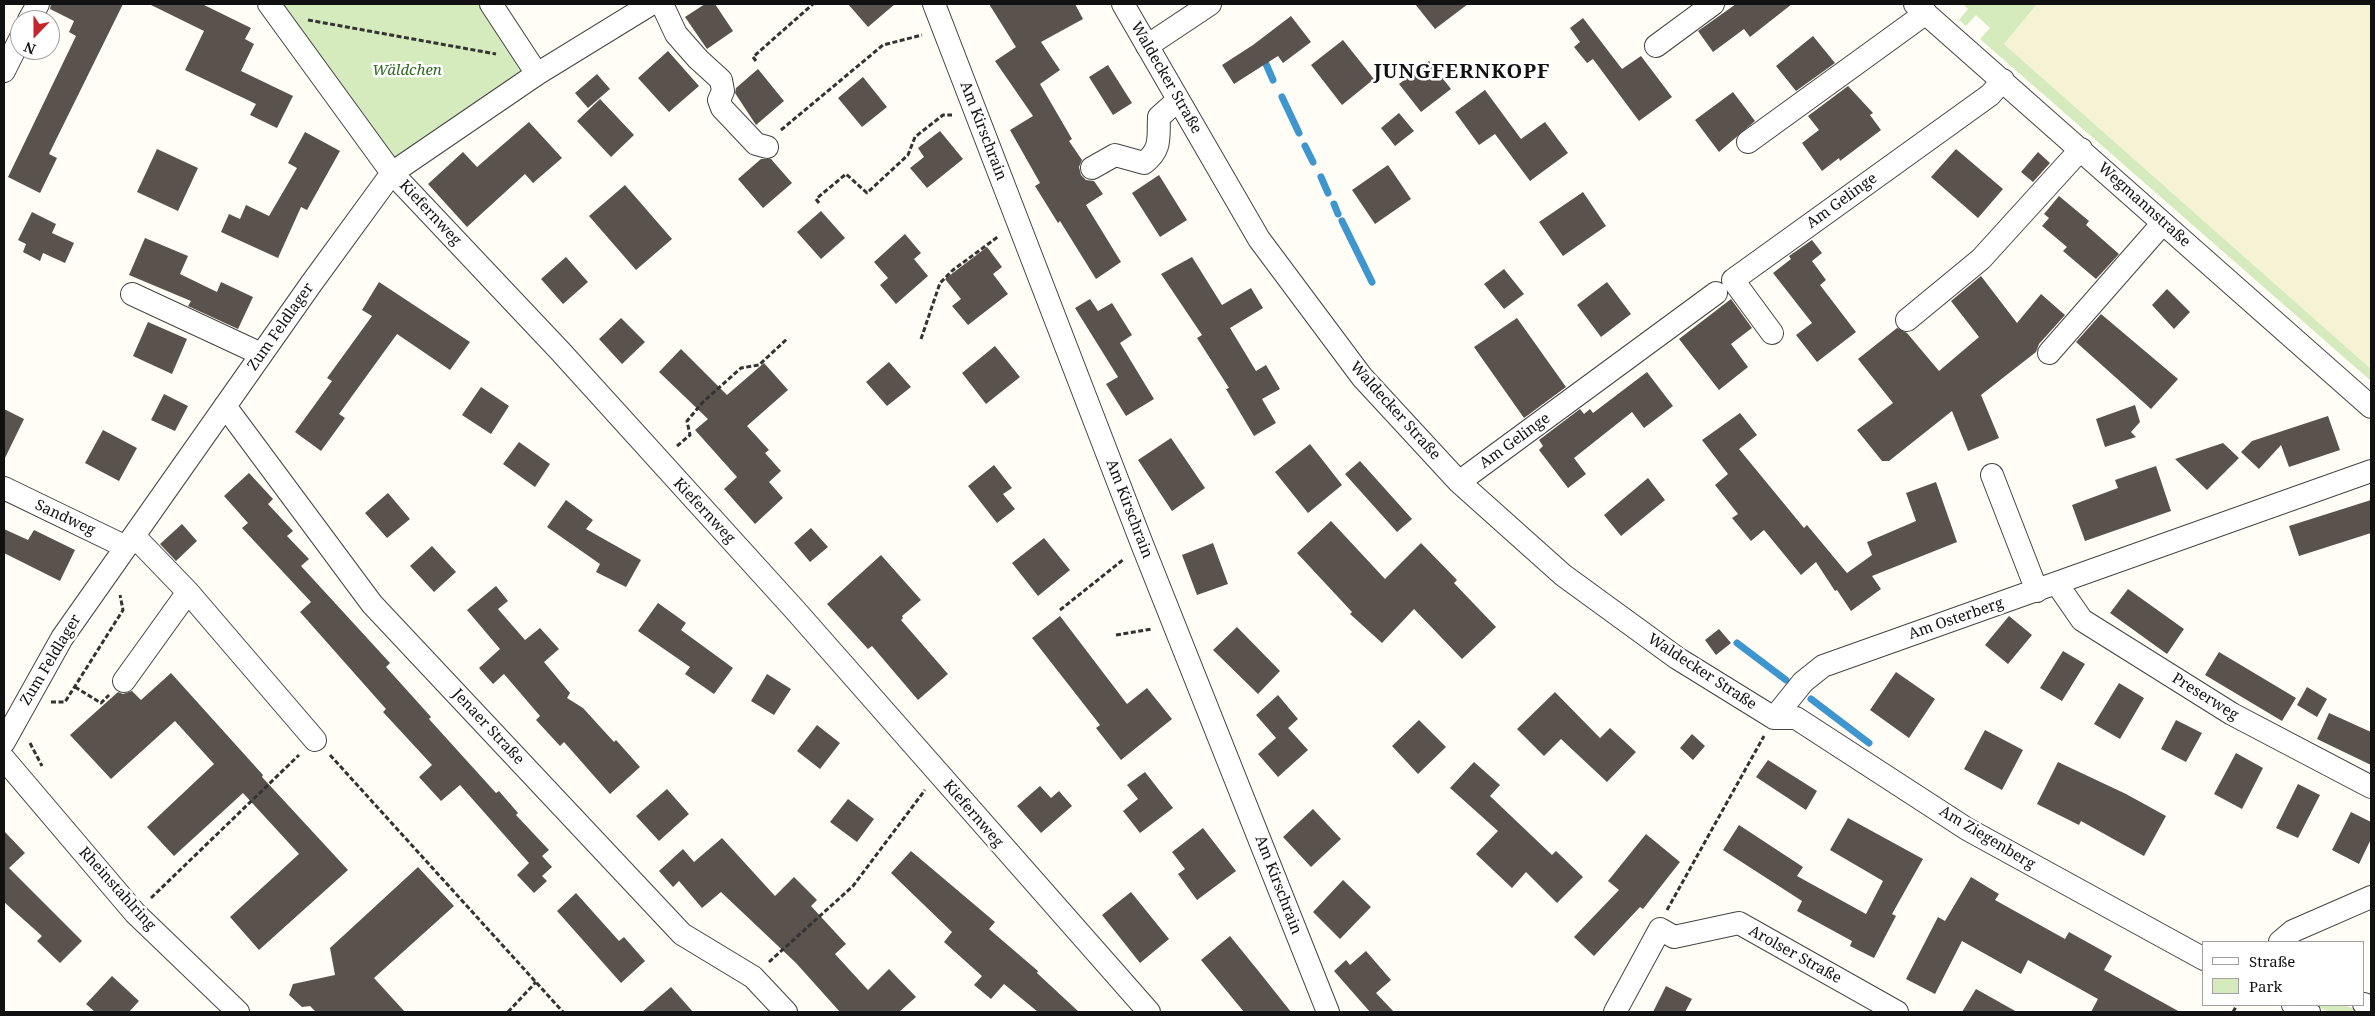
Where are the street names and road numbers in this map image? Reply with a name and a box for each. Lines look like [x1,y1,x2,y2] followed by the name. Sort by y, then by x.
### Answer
[1127,19,1205,137] street label: Waldecker Straße
[956,79,1010,183] street label: Am Kirschrain
[2094,159,2194,251] street label: Wegmannstraße
[1803,169,1881,233] street label: Am Gelinge
[395,177,465,249] street label: Kiefernweg
[244,280,318,374] street label: Zum Feldlager
[1346,358,1444,464] street label: Waldecker Straße
[1476,409,1554,473] street label: Am Gelinge
[1102,457,1156,561] street label: Am Kirschrain
[669,475,739,547] street label: Kiefernweg
[32,496,98,540] street label: Sandweg
[1906,594,2006,644] street label: Am Osterberg
[17,611,85,709] street label: Zum Feldlager
[1644,630,1760,714] street label: Waldecker Straße
[2168,669,2242,725] street label: Preserweg
[448,685,528,769] street label: Jenaer Straße
[939,777,1007,851] street label: Kiefernweg
[1936,802,2038,874] street label: Am Ziegenberg
[1251,833,1305,937] street label: Am Kirschrain
[75,844,159,934] street label: Rheinstahlring
[1746,922,1844,988] street label: Arolser Straße

